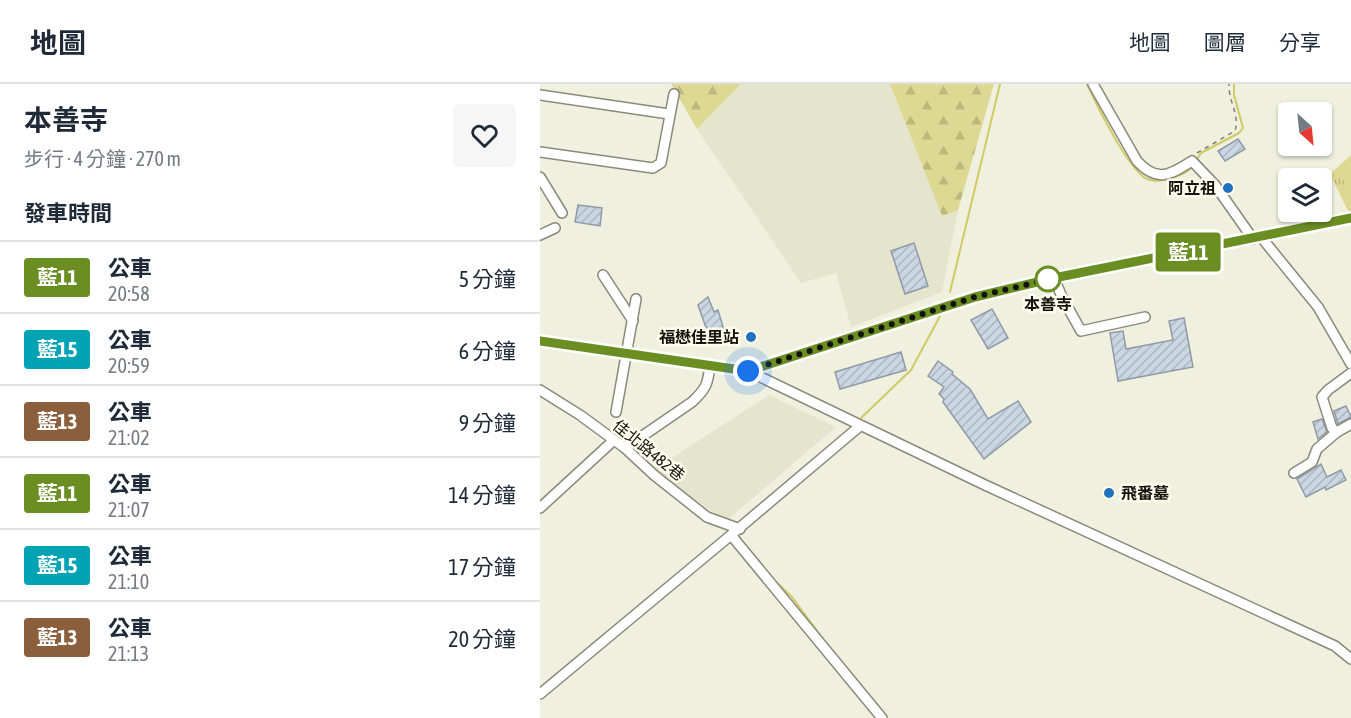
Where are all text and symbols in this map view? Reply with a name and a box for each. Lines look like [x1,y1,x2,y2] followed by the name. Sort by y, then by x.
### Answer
[30,27,86,59] text: 地圖
[1129,30,1171,54] text: 地圖
[1204,30,1246,54] text: 圖層
[1279,30,1321,54] text: 分享
[1278,102,1332,156] north arrow
[1278,102,1332,222] map controls
[24,104,108,136] text: 本善寺
[453,104,516,167] button: heart
[24,147,181,170] text: 步行 · 4 分鐘 · 270 m
[1278,168,1332,222] button: layers
[1168,179,1216,197] place label: 阿立祖
[1221,181,1235,195] marker: 阿立祖
[24,200,112,226] text: 發車時間
[1154,232,1222,272] line badge: 藍11
[1168,240,1208,264] text: 藍11
[108,255,152,281] text: 公車
[37,265,77,289] text: 藍11
[459,266,516,292] text: 5 分鐘
[1035,266,1061,292] marker: 本善寺
[108,282,150,305] text: 20:58
[1024,295,1072,313] place label: 本善寺
[108,327,152,353] text: 公車
[659,328,739,346] place label: 福懋佳里站
[744,330,758,344] marker: 福懋佳里站
[37,337,77,361] text: 藍15
[459,338,516,364] text: 6 分鐘
[108,354,150,377] text: 20:59
[733,356,763,386] your location
[108,399,152,425] text: 公車
[37,409,77,433] text: 藍13
[459,410,516,436] text: 9 分鐘
[610,416,688,484] street label: 佳北路482巷
[108,426,150,449] text: 21:02
[108,471,152,497] text: 公車
[37,481,77,505] text: 藍11
[448,482,516,508] text: 14 分鐘
[1121,484,1169,502] place label: 飛番墓
[1102,486,1116,500] marker: 飛番墓
[108,498,150,521] text: 21:07
[108,543,152,569] text: 公車
[37,553,77,577] text: 藍15
[448,554,516,580] text: 17 分鐘
[108,570,149,593] text: 21:10
[108,615,152,641] text: 公車
[37,625,77,649] text: 藍13
[448,626,516,652] text: 20 分鐘
[108,642,149,665] text: 21:13

